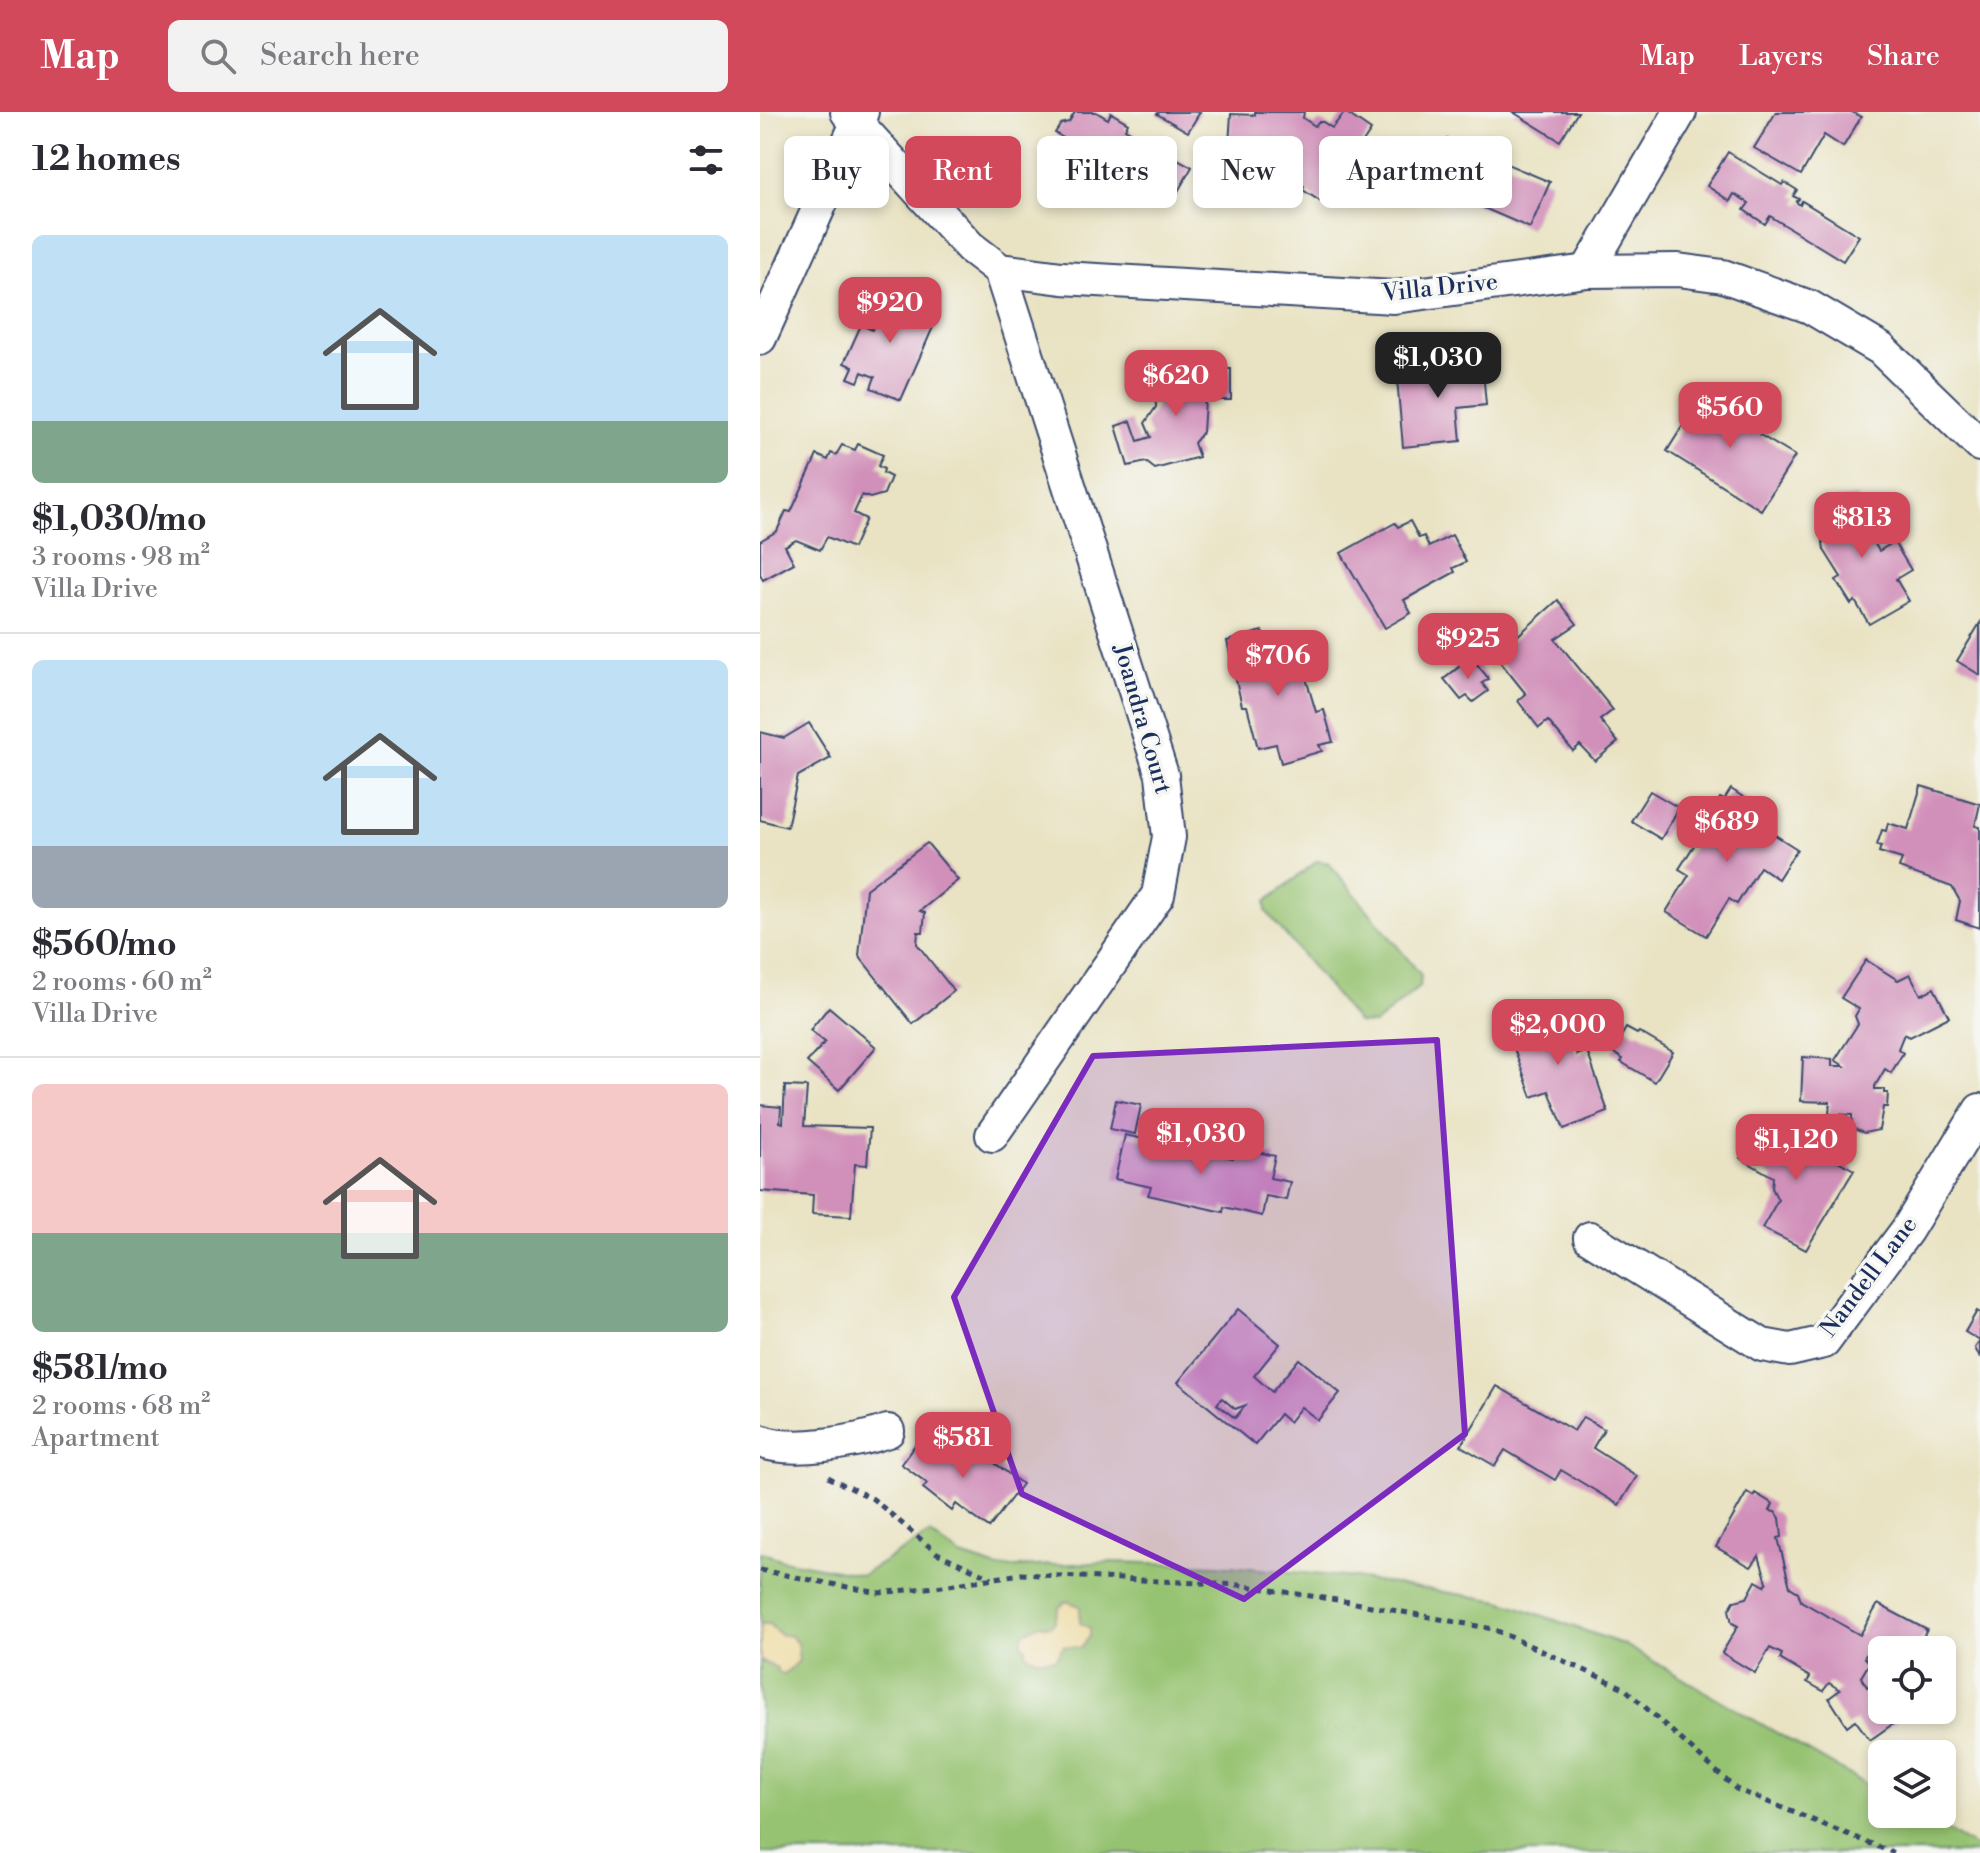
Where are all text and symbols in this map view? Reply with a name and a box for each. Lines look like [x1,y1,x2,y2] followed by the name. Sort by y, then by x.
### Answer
[168,20,728,92] search box
[40,33,120,80] text: Map
[196,34,240,78] icon: search
[260,37,420,75] text: Search here
[1640,39,1695,74] text: Map
[1739,39,1823,74] text: Layers
[1867,39,1940,74] text: Share
[784,136,889,208] chip: Buy
[905,136,1021,208] chip: Rent
[1037,136,1177,208] chip: Filters
[1193,136,1303,208] chip: New
[1319,136,1512,208] chip: Apartment
[684,138,728,182] icon: filters
[32,139,181,181] text: 12 homes
[1380,267,1499,309] street label: Villa Drive
[843,277,937,345] pin: $920
[308,287,452,431] icon: home
[857,287,923,319] text: $920
[1373,332,1503,400] pin: $1,030
[1393,342,1483,374] text: $1,030
[1129,350,1223,418] pin: $620
[1143,360,1209,392] text: $620
[1683,382,1777,450] pin: $560
[1697,392,1763,424] text: $560
[1815,492,1909,560] pin: $813
[32,499,207,541] text: $1,030/mo
[1832,502,1892,534] text: $813
[32,541,210,573] text: 3 rooms · 98 m²
[32,573,158,605] text: Villa Drive
[1421,613,1515,681] pin: $925
[1436,623,1500,655] text: $925
[1231,630,1325,698] pin: $706
[1106,640,1178,798] street label: Joandra Court
[1245,640,1311,672] text: $706
[308,712,452,856] icon: home
[1680,796,1774,864] pin: $689
[1695,806,1759,838] text: $689
[32,924,177,966] text: $560/mo
[32,966,212,998] text: 2 rooms · 60 m²
[32,998,158,1030] text: Villa Drive
[1493,999,1623,1067] pin: $2,000
[1510,1009,1606,1041] text: $2,000
[1136,1108,1266,1176] pin: $1,030
[1731,1114,1861,1182] pin: $1,120
[1156,1118,1246,1150] text: $1,030
[1754,1124,1838,1156] text: $1,120
[308,1136,452,1280] icon: home
[1814,1211,1924,1343] street label: Nandell Lane
[32,1348,168,1390] text: $581/mo
[32,1390,210,1422] text: 2 rooms · 68 m²
[916,1412,1010,1480] pin: $581
[32,1422,160,1454] text: Apartment
[933,1422,993,1454] text: $581
[1868,1636,1956,1828] map controls
[1868,1636,1956,1724] button: locate
[1868,1740,1956,1828] button: layers

